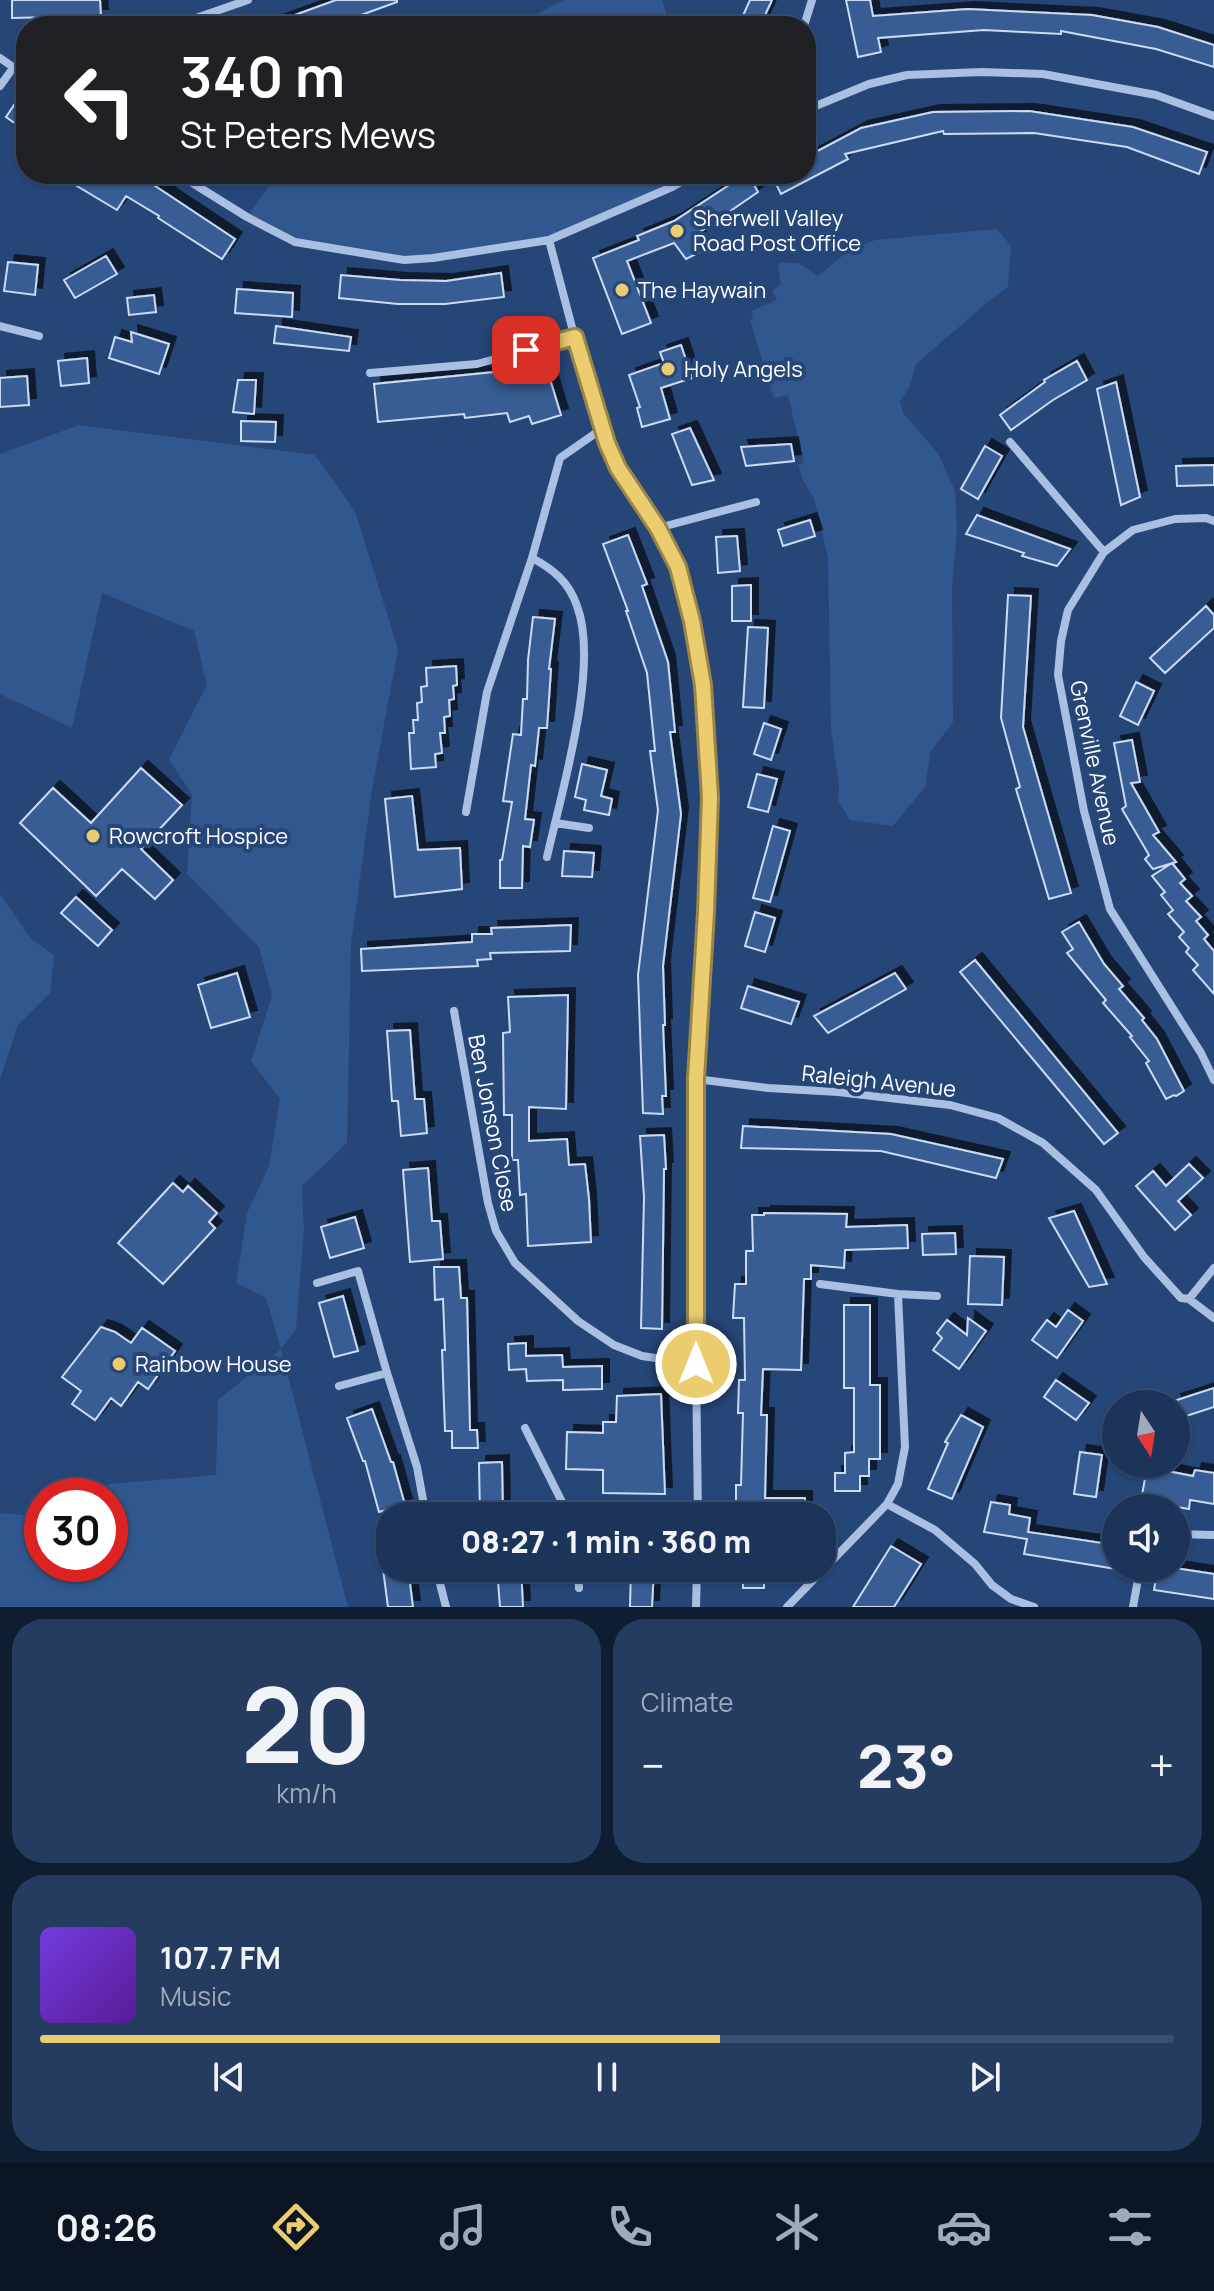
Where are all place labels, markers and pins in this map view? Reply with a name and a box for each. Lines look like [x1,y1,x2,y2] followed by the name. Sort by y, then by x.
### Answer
[693,203,861,258] place label: Sherwell Valley Road Post Office
[668,222,686,240] marker: Sherwell Valley Road Post Office
[638,275,766,305] place label: The Haywain
[613,281,631,299] marker: The Haywain
[492,316,560,384] pin
[684,354,803,384] place label: Holy Angels
[659,360,677,378] marker: Holy Angels
[109,821,288,851] place label: Rowcroft Hospice
[84,827,102,845] marker: Rowcroft Hospice
[135,1349,292,1379] place label: Rainbow House
[110,1355,128,1373] marker: Rainbow House

